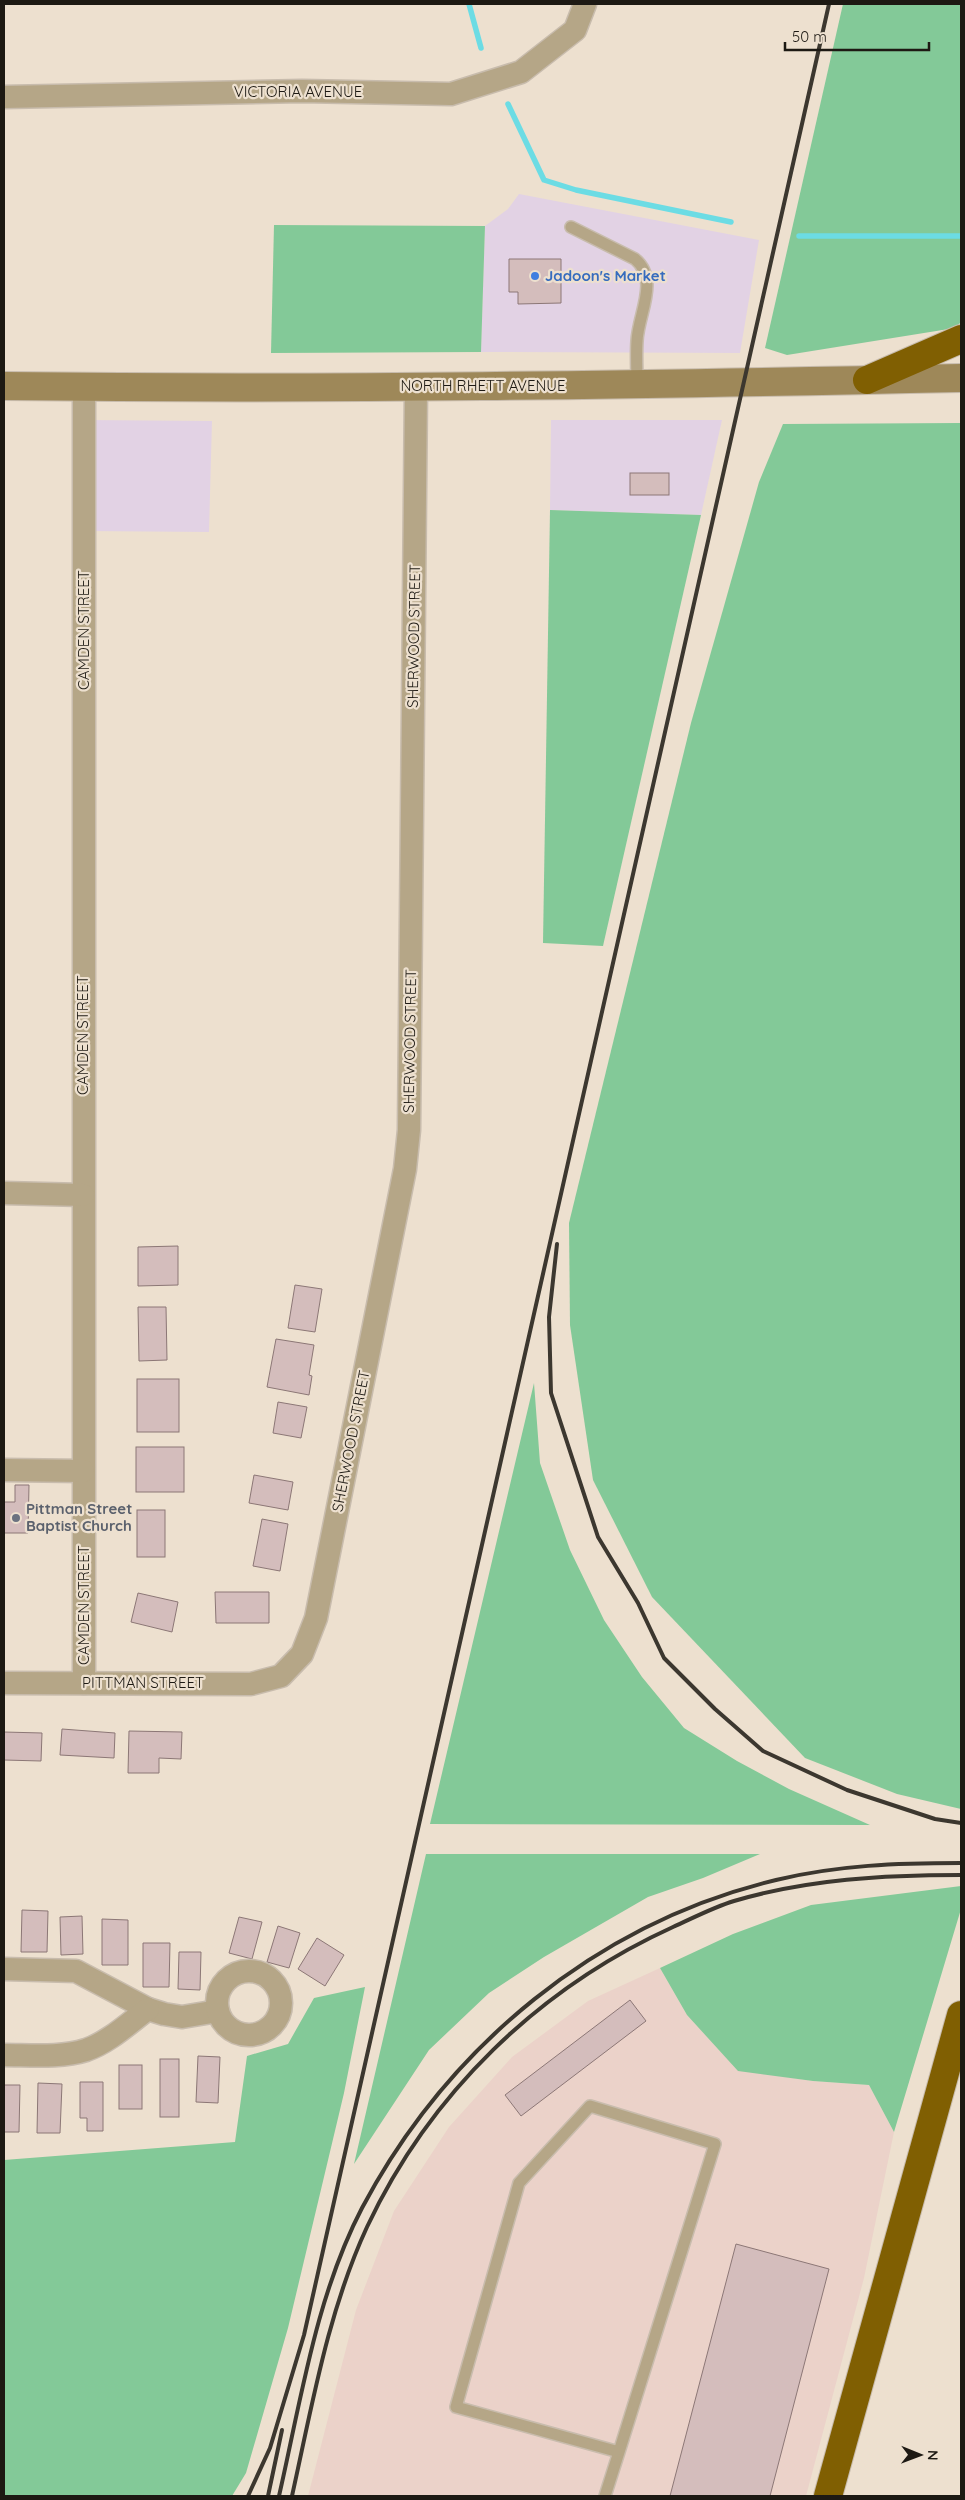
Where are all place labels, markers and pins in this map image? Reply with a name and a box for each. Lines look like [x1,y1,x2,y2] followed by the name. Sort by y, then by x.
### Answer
[545,266,666,285] place label: Jadoon's Market
[529,270,541,282] marker: Jadoon's Market
[26,1499,132,1535] place label: Pittman Street Baptist Church
[10,1512,22,1524] marker: Pittman Street Baptist Church

